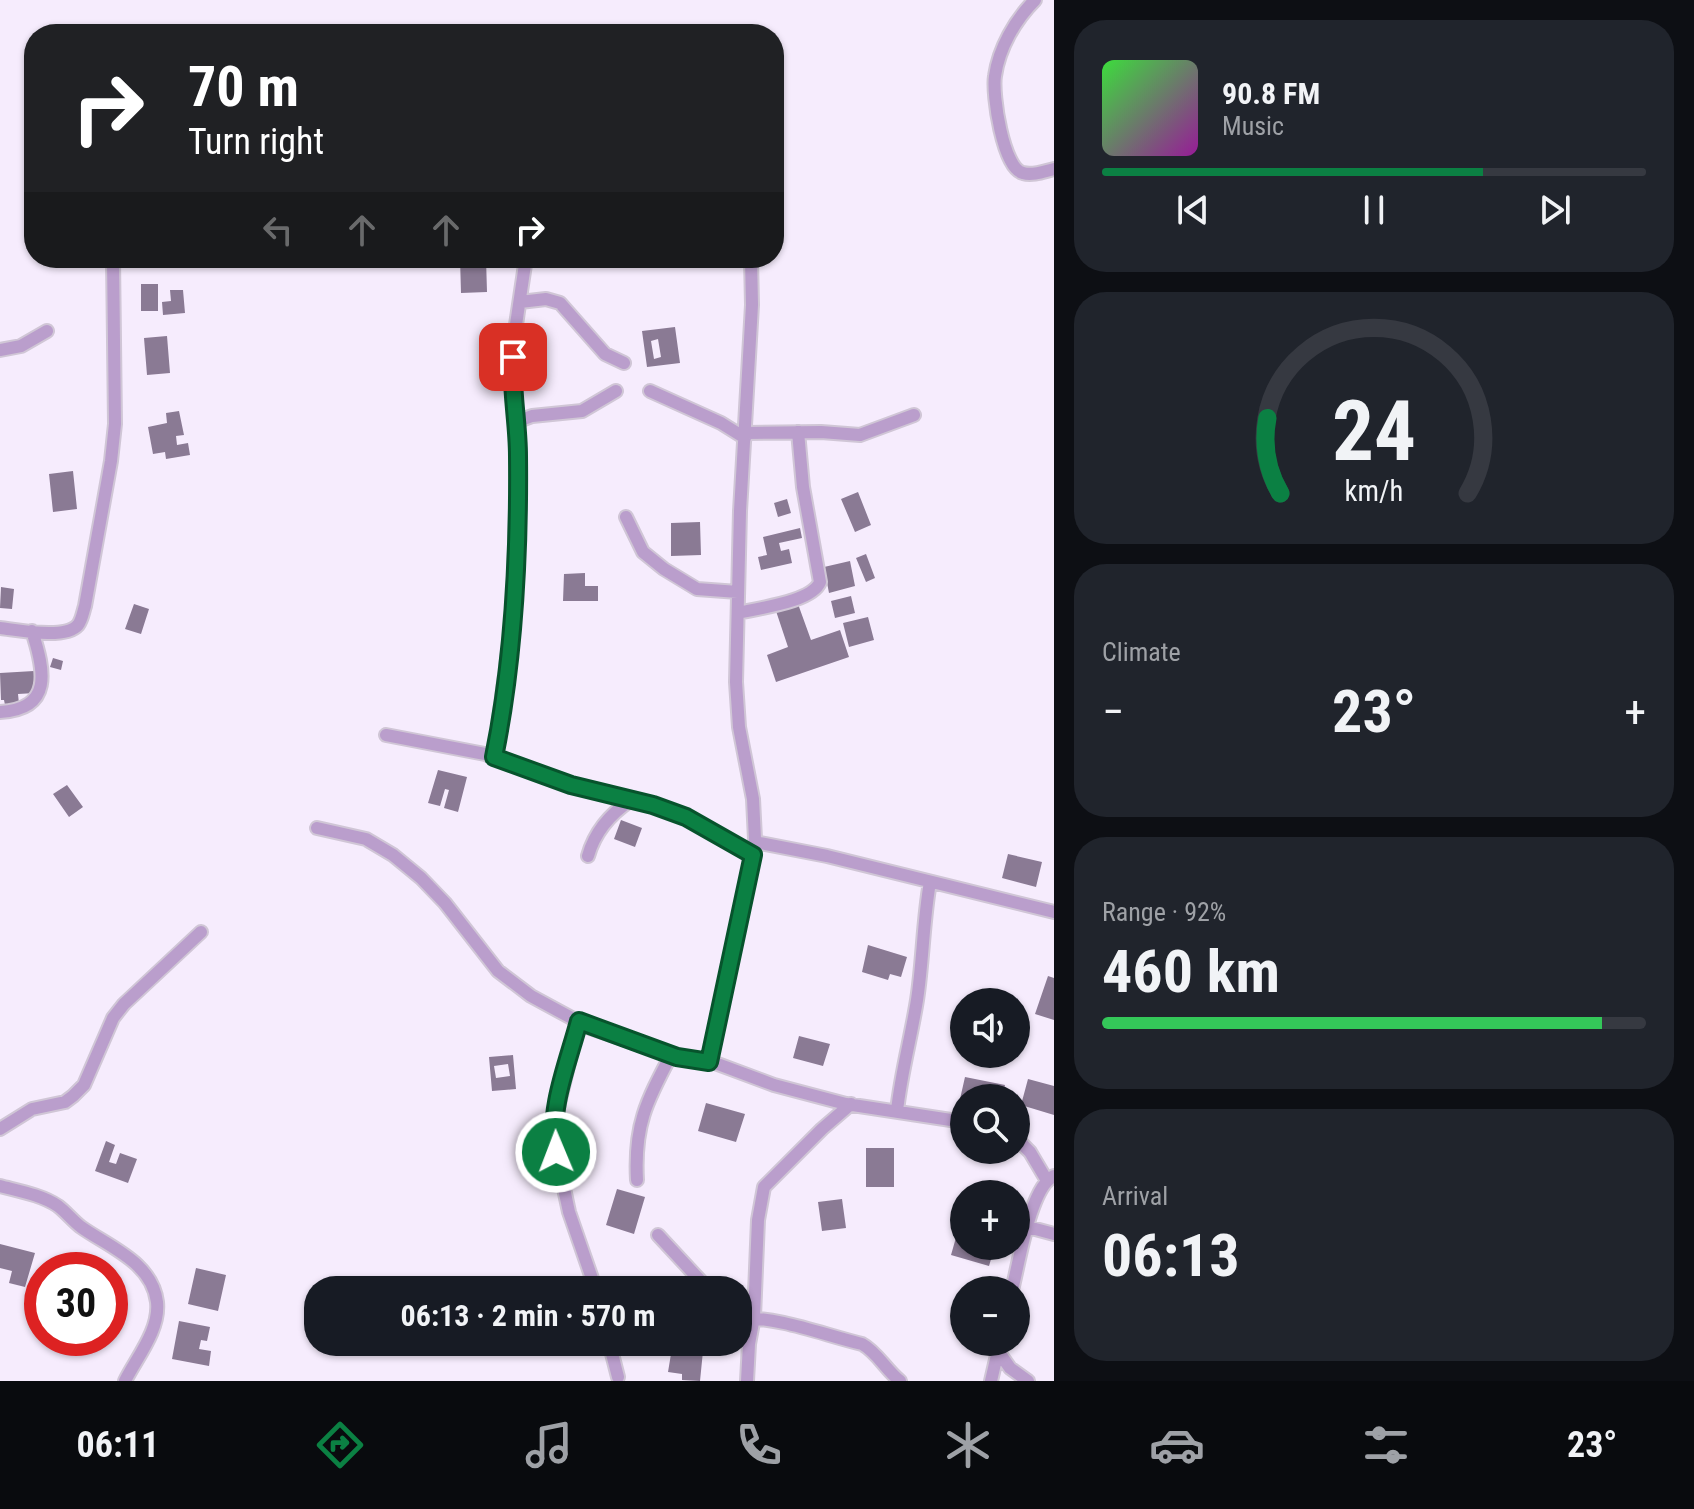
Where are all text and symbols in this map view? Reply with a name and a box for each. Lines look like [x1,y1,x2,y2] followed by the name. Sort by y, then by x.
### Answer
[188,54,299,120] text: 70 m
[56,56,160,160] icon: right
[1222,76,1320,111] text: 90.8 FM
[1222,111,1284,141] text: Music
[188,121,324,163] text: Turn right
[1171,188,1215,232] icon: previous
[1352,188,1396,232] icon: pause
[1533,188,1577,232] icon: next
[256,208,300,252] icon: left
[340,208,384,252] icon: ahead
[424,208,468,252] icon: ahead
[508,208,552,252] icon: right
[479,323,547,391] pin
[491,335,535,379] icon: arrive
[1332,383,1416,480] text: 24
[1345,474,1403,508] text: km/h
[1102,637,1181,667] text: Climate
[1332,676,1416,747] text: 23°
[1102,686,1124,738] text: −
[1624,686,1646,738] text: +
[1102,897,1226,927] text: Range · 92%
[1102,936,1280,1007] text: 460 km
[950,988,1030,1356] map controls
[950,988,1030,1068] button: sound
[950,1084,1030,1164] button: search
[514,1110,598,1194] position arrow
[950,1180,1030,1260] button: +
[1102,1181,1168,1211] text: Arrival
[1102,1220,1240,1291] text: 06:13
[24,1252,128,1356] speed limit sign: 30
[950,1276,1030,1356] button: −
[401,1298,655,1333] text: 06:13 · 2 min · 570 m
[312,1417,368,1473] icon: directions
[521,1417,577,1473] icon: music
[731,1417,787,1473] icon: phone
[940,1417,996,1473] icon: climate
[1149,1417,1205,1473] icon: car
[1358,1417,1414,1473] icon: filters
[77,1424,159,1466] text: 06:11
[1567,1424,1617,1466] text: 23°

